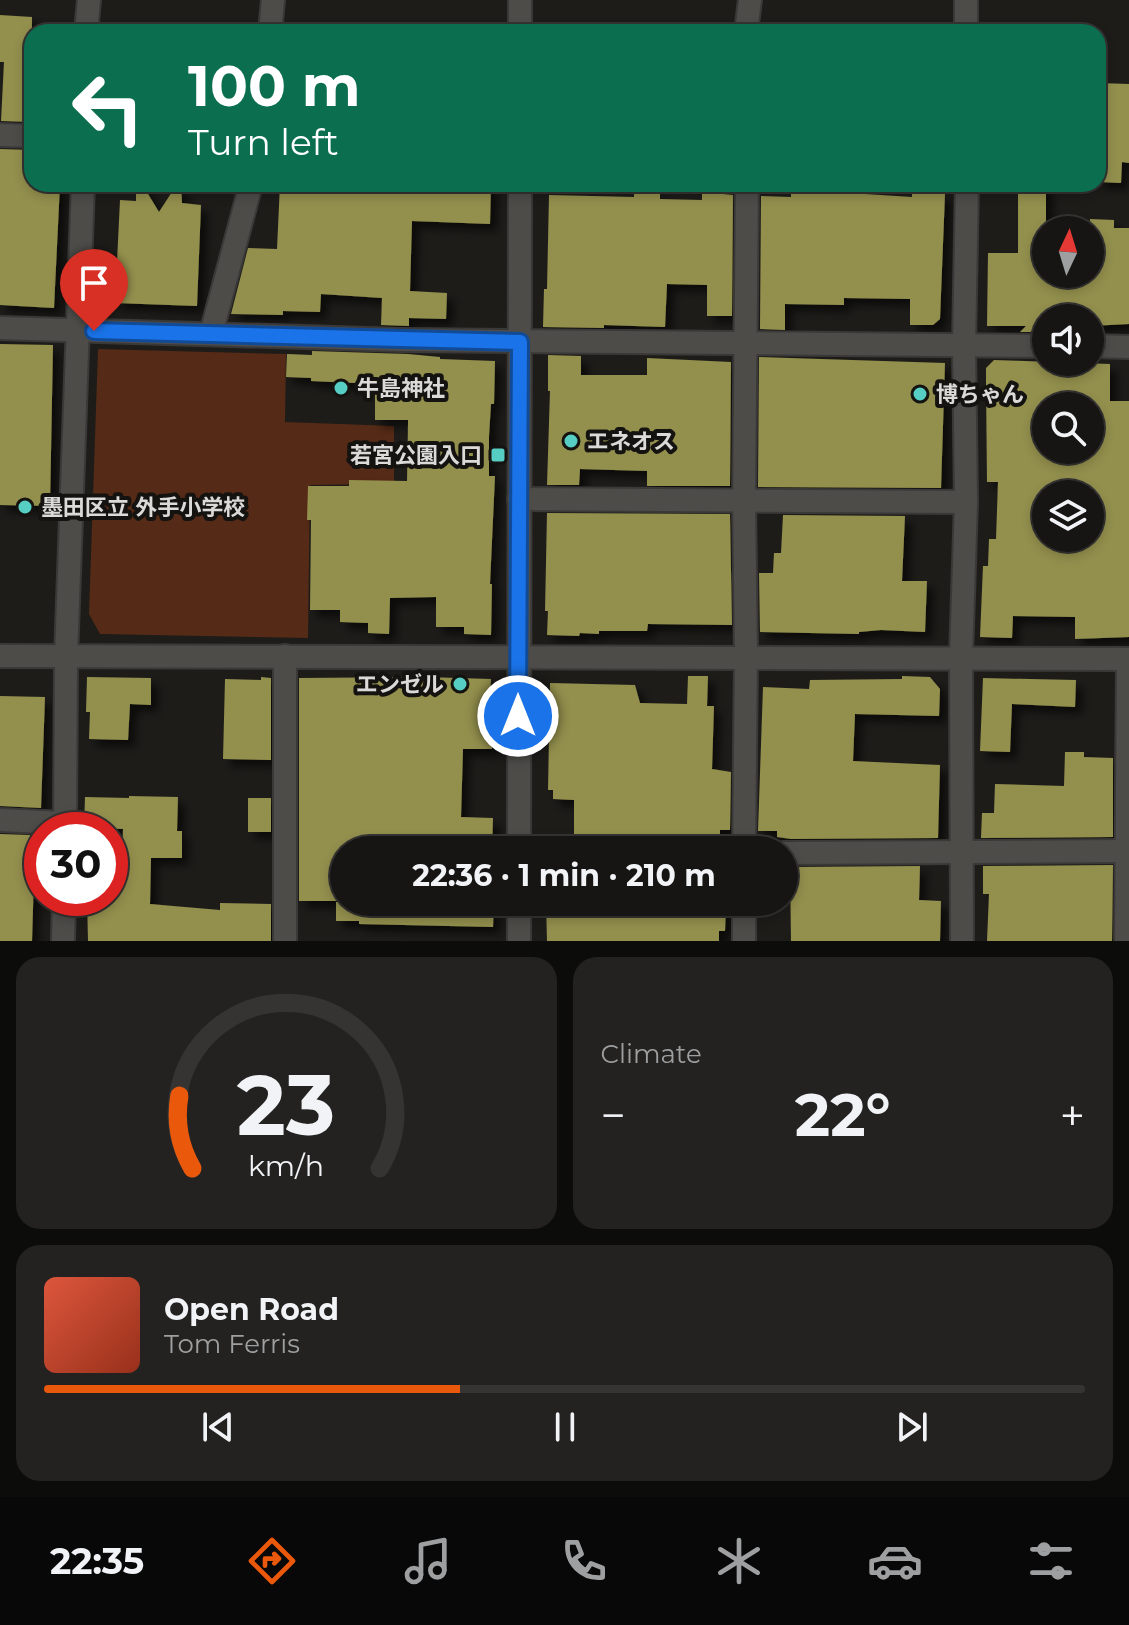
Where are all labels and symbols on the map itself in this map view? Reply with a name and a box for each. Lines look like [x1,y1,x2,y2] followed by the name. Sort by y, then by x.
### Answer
[1032,216,1104,288] north arrow
[60,249,128,331] pin
[357,375,445,402] place label: 牛島神社
[332,379,350,397] marker: 牛島神社
[936,381,1024,408] place label: 博ちゃん
[911,385,929,403] marker: 博ちゃん
[587,428,675,455] place label: エネオス
[562,432,580,450] marker: エネオス
[350,442,482,469] place label: 若宮公園入口
[489,446,507,464] marker: 若宮公園入口
[41,494,245,521] place label: 墨田区立 外手小学校
[16,498,34,516] marker: 墨田区立 外手小学校
[356,671,444,698] place label: エンゼル
[476,674,560,758] position arrow
[451,675,469,693] marker: エンゼル
[24,812,128,916] speed limit sign: 30

